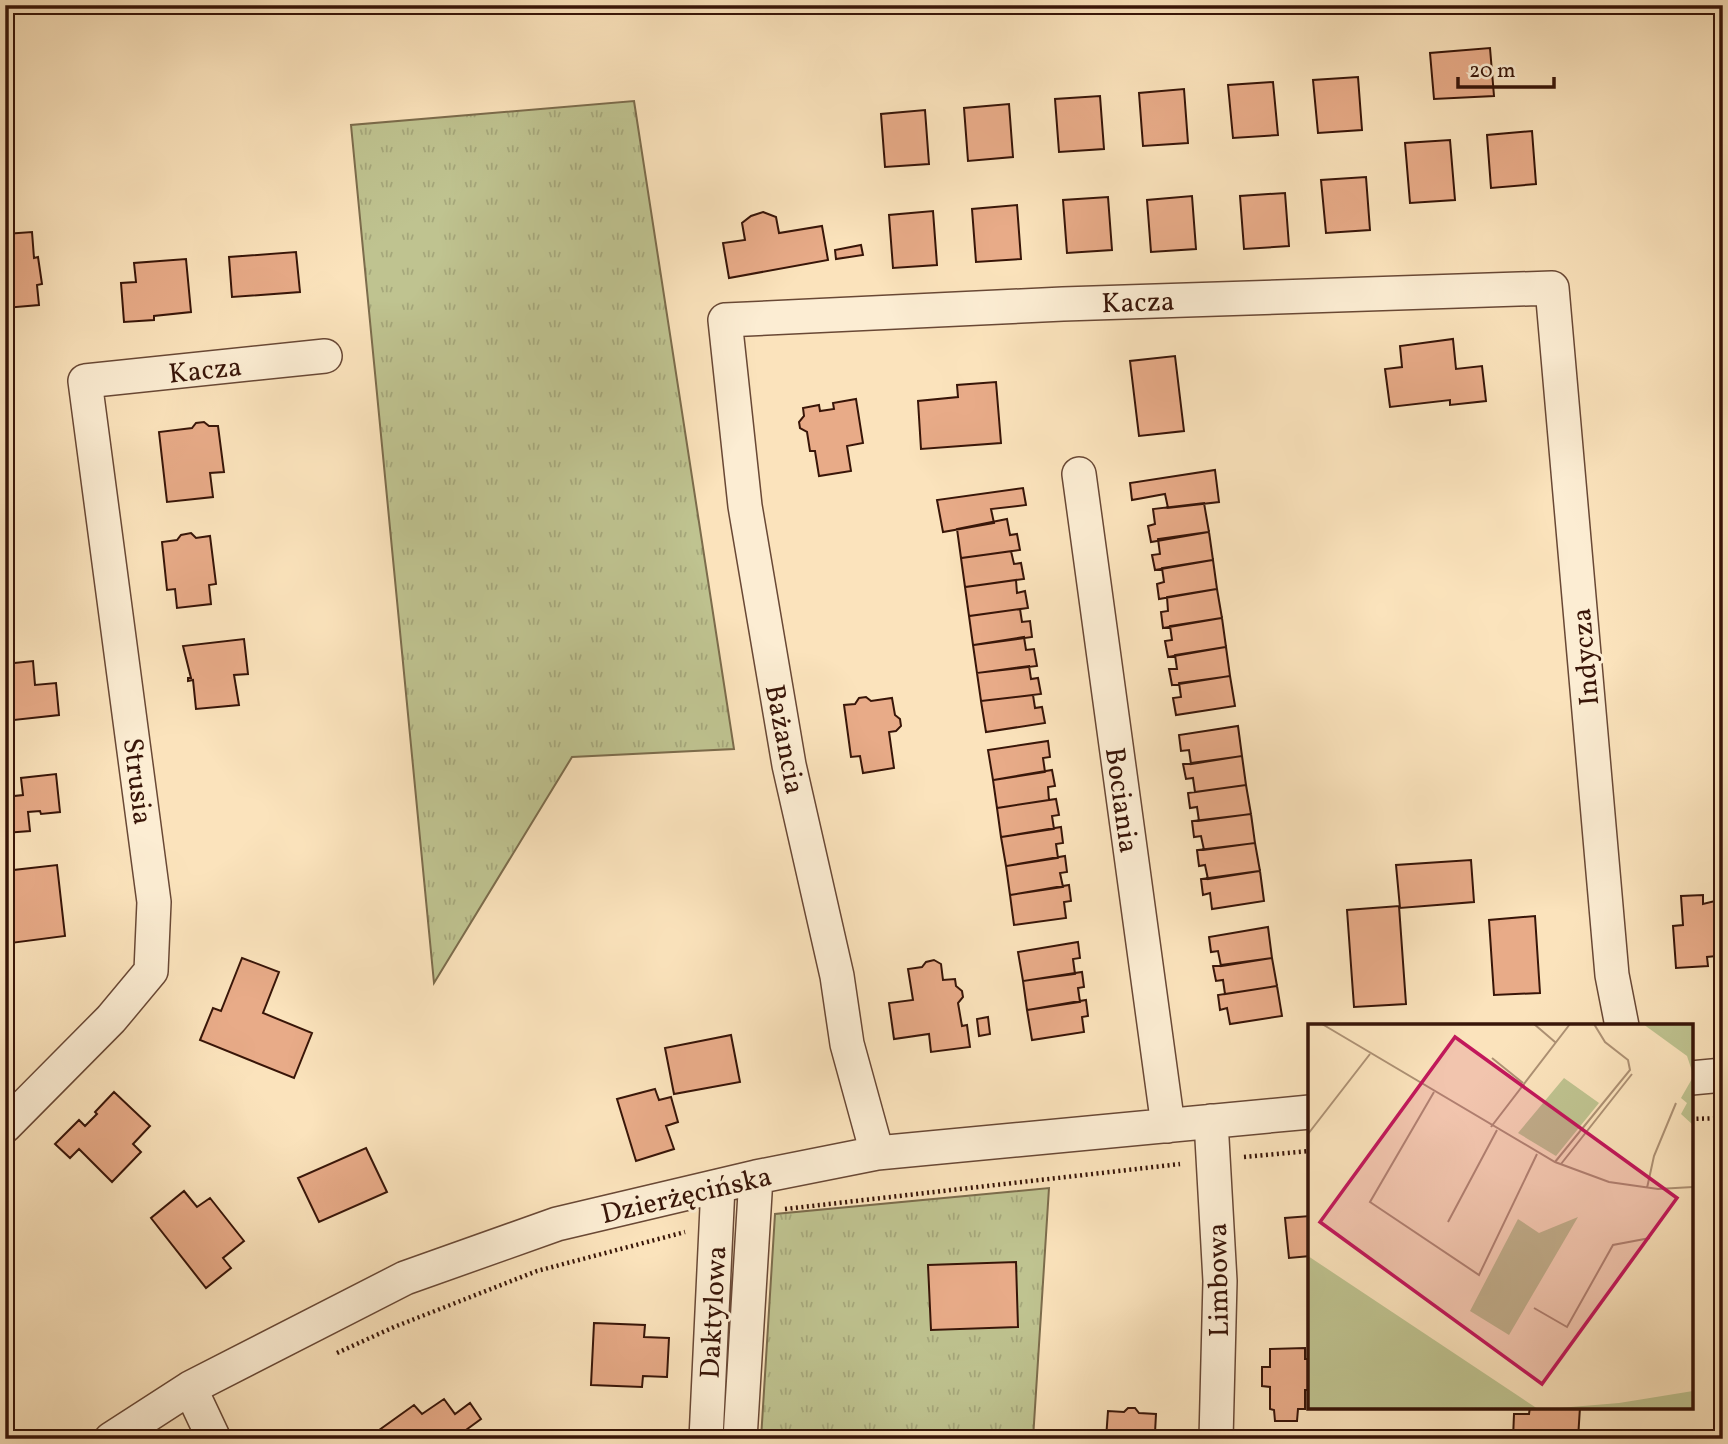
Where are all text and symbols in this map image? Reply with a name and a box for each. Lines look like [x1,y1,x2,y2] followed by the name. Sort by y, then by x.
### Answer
[1458,46,1555,90] scale bar
[1469,57,1515,86] text: 20 m
[1101,283,1175,324] street label: Kacza
[167,348,244,395] street label: Kacza
[1563,606,1610,707] street label: Indycza
[754,681,813,798] street label: Bażancia
[112,736,161,827] street label: Strusia
[1094,745,1147,856] street label: Bociania
[1308,1024,1693,1409] inset map
[597,1158,776,1235] street label: Dzierżęcińska
[1199,1222,1240,1338] street label: Limbowa
[692,1245,737,1380] street label: Daktylowa

